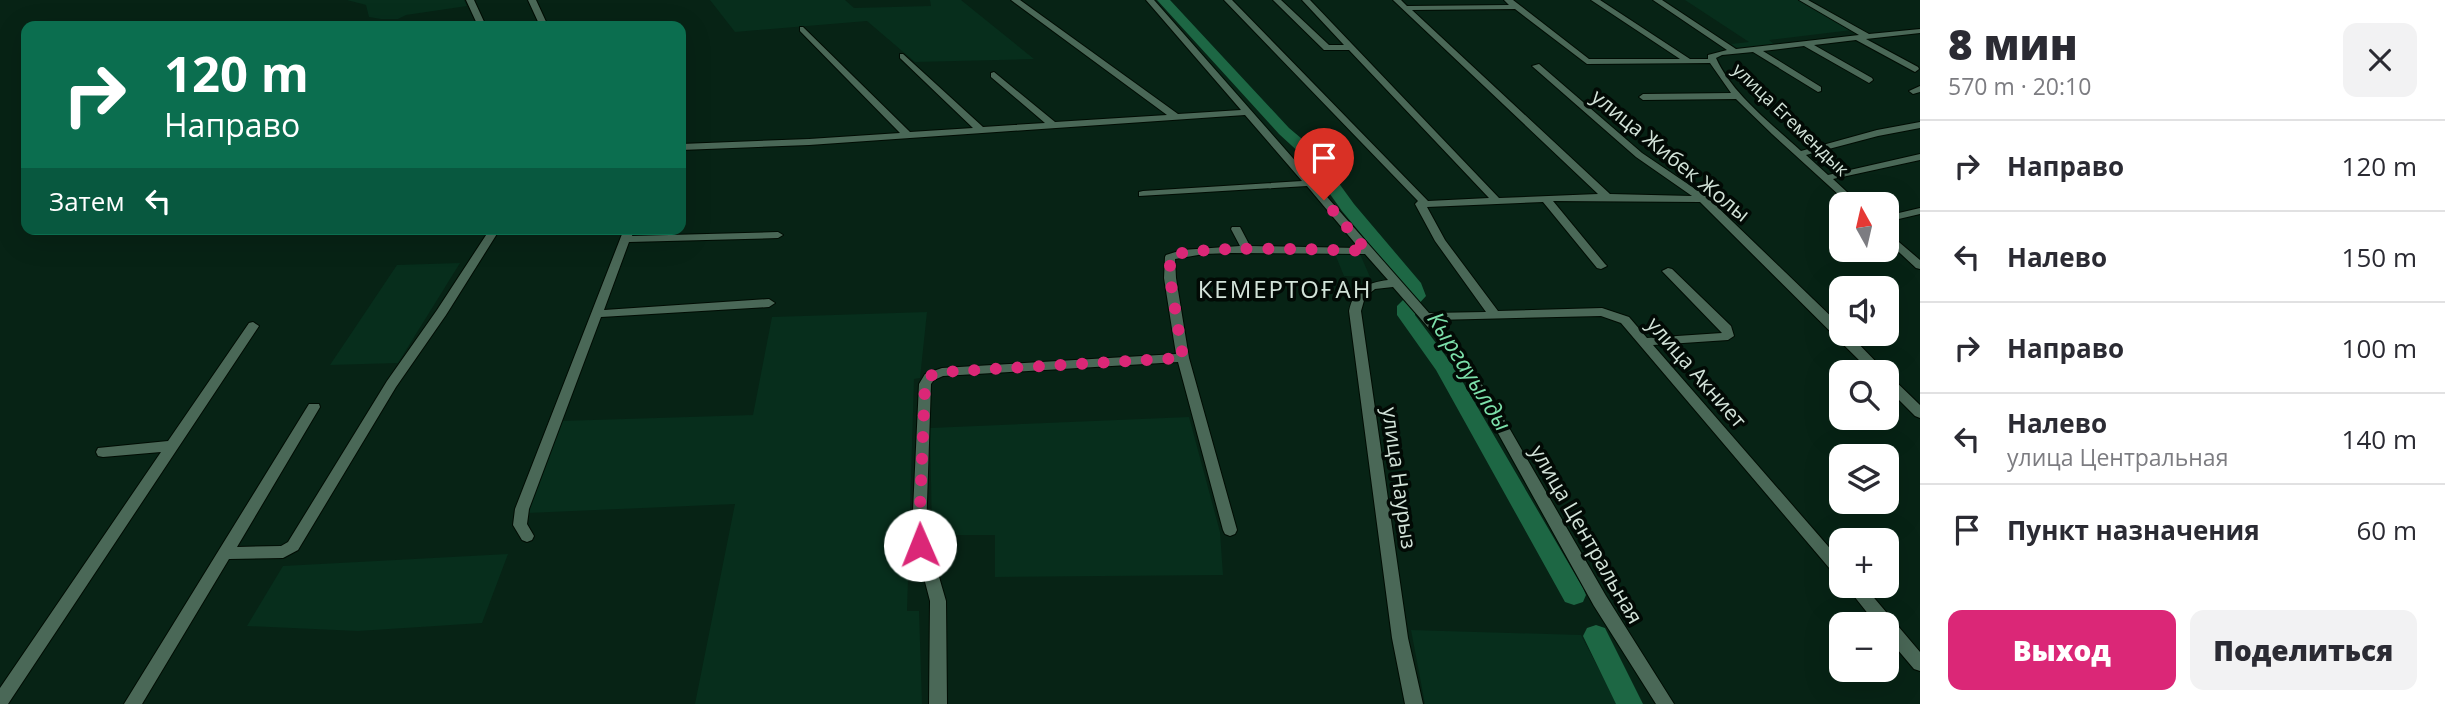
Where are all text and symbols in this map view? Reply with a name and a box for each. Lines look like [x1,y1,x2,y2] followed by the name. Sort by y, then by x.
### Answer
[1948,15,2078,72] text: 8 мин
[2343,23,2417,97] button: close
[164,40,309,106] text: 120 m
[49,49,140,140] icon: right
[1728,57,1855,181] street label: улица Егемендык
[1948,70,2091,102] text: 570 m · 20:10
[1586,82,1756,228] street label: улица Жибек Жолы
[164,103,300,146] text: Направо
[1294,128,1354,200] pin
[1305,139,1343,177] icon: arrive
[1948,147,1986,185] icon: right
[2007,148,2124,184] text: Направо
[2342,148,2417,184] text: 120 m
[139,182,177,220] icon: left
[49,183,125,219] text: Затем
[1829,192,1899,262] north arrow
[1829,192,1899,682] map controls
[1948,238,1986,276] icon: left
[2007,239,2107,275] text: Налево
[2342,239,2417,275] text: 150 m
[1198,272,1372,305] district label: КЕМЕРТОҒАН
[1829,276,1899,346] button: sound
[1421,305,1519,437] water label: Кыргауылды
[1641,311,1753,434] street label: улица Акниет
[1948,329,1986,367] icon: right
[2007,330,2124,366] text: Направо
[2342,330,2417,366] text: 100 m
[1829,360,1899,430] button: search
[1376,405,1424,551] street label: улица Наурыз
[2007,405,2107,441] text: Налево
[1948,420,1986,458] icon: left
[2342,421,2417,457] text: 140 m
[1524,439,1650,629] street label: улица Центральная
[2007,441,2228,473] text: улица Центральная
[1829,444,1899,514] button: layers
[883,508,957,582] position arrow
[1948,511,1986,549] icon: arrive
[2007,512,2260,548] text: Пункт назначения
[2356,512,2417,548] text: 60 m
[1829,528,1899,598] button: +
[1948,610,2176,690] button: Выход
[2190,610,2417,690] button: Поделиться
[1829,612,1899,682] button: −

